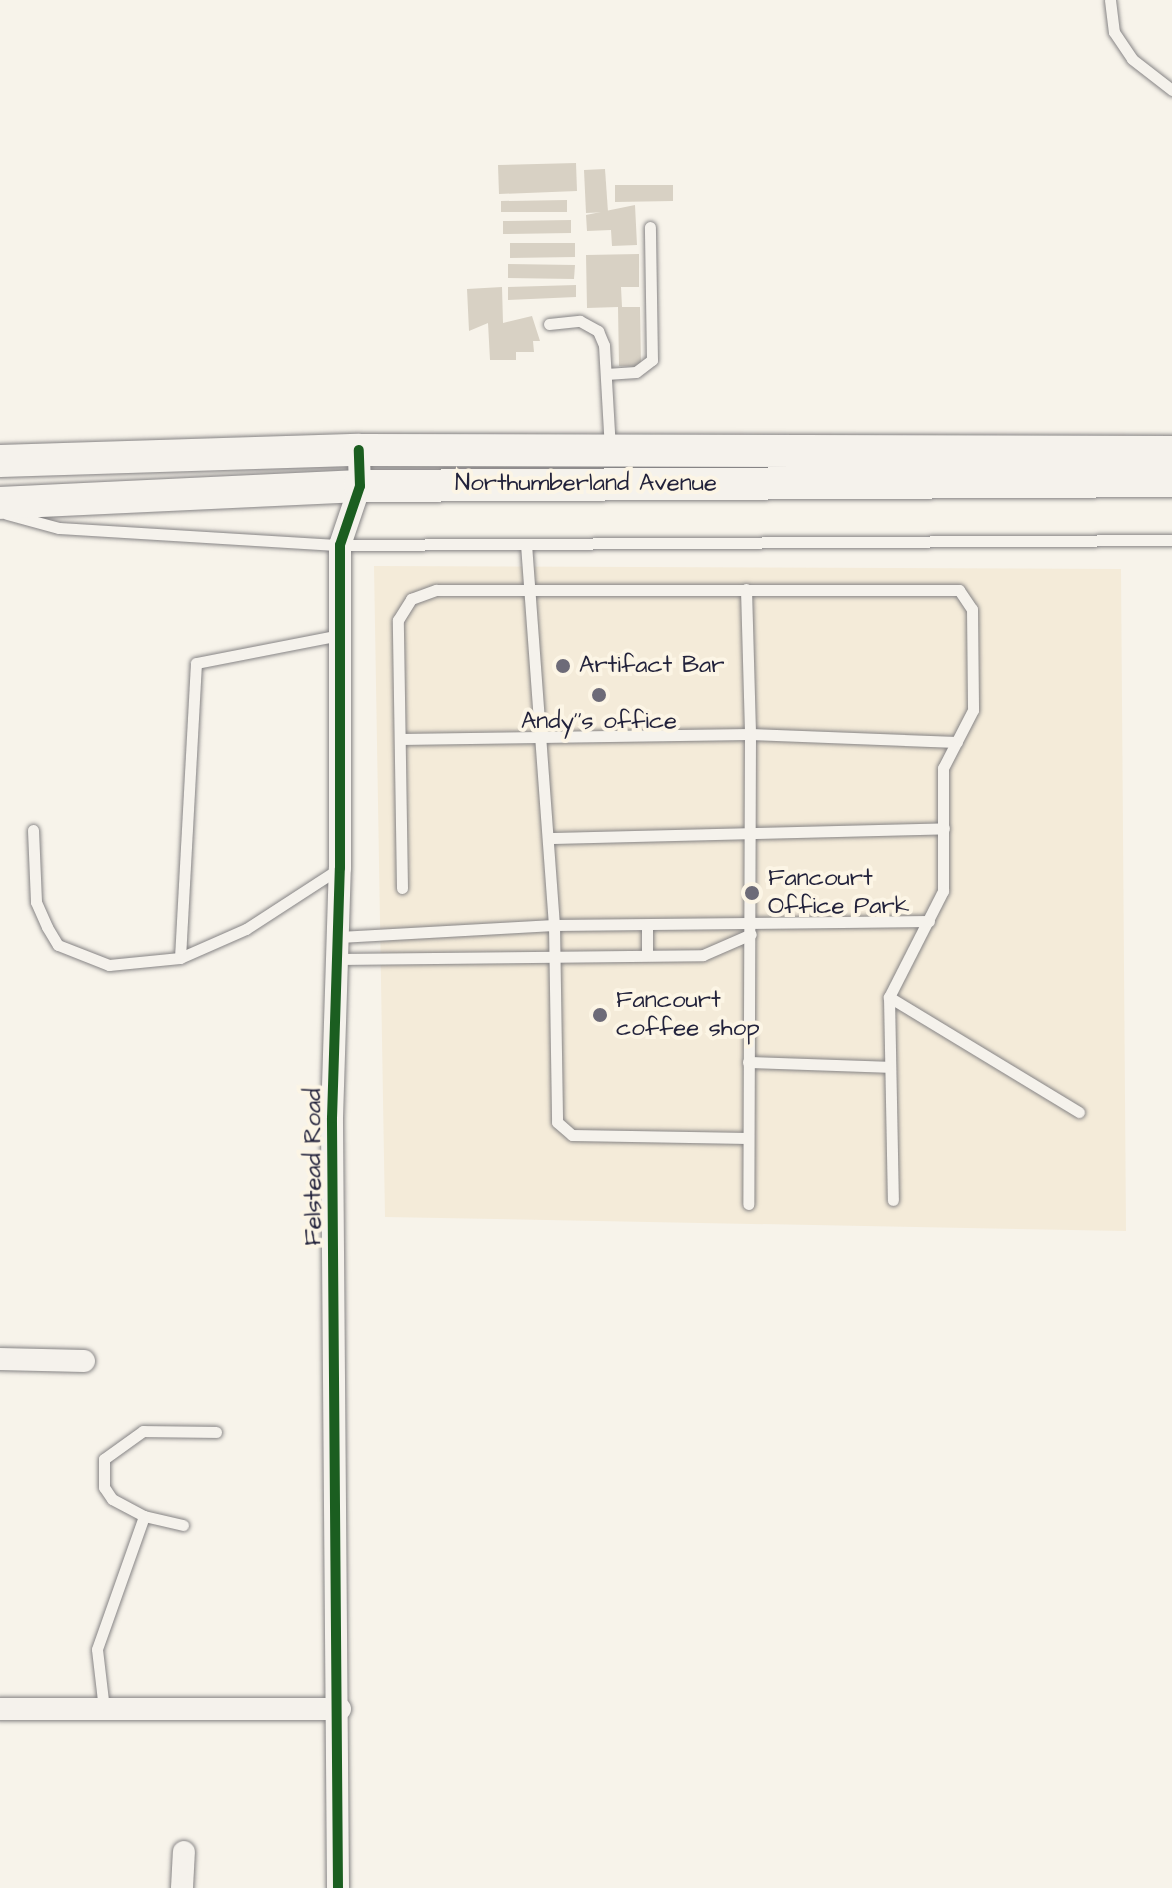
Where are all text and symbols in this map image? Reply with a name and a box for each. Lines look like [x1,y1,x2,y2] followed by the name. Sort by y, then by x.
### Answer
[455,470,717,498] street label: Northumberland Avenue
[579,652,724,680] place label: Artifact Bar
[554,657,572,675] marker: Artifact Bar
[590,686,608,704] marker: Andy''s office
[521,708,677,736] place label: Andy''s office
[768,865,909,921] place label: Fancourt Office Park
[743,884,761,902] marker: Fancourt Office Park
[616,987,760,1043] place label: Fancourt coffee shop
[591,1006,609,1024] marker: Fancourt coffee shop
[300,1088,328,1246] street label: Felstead Road

